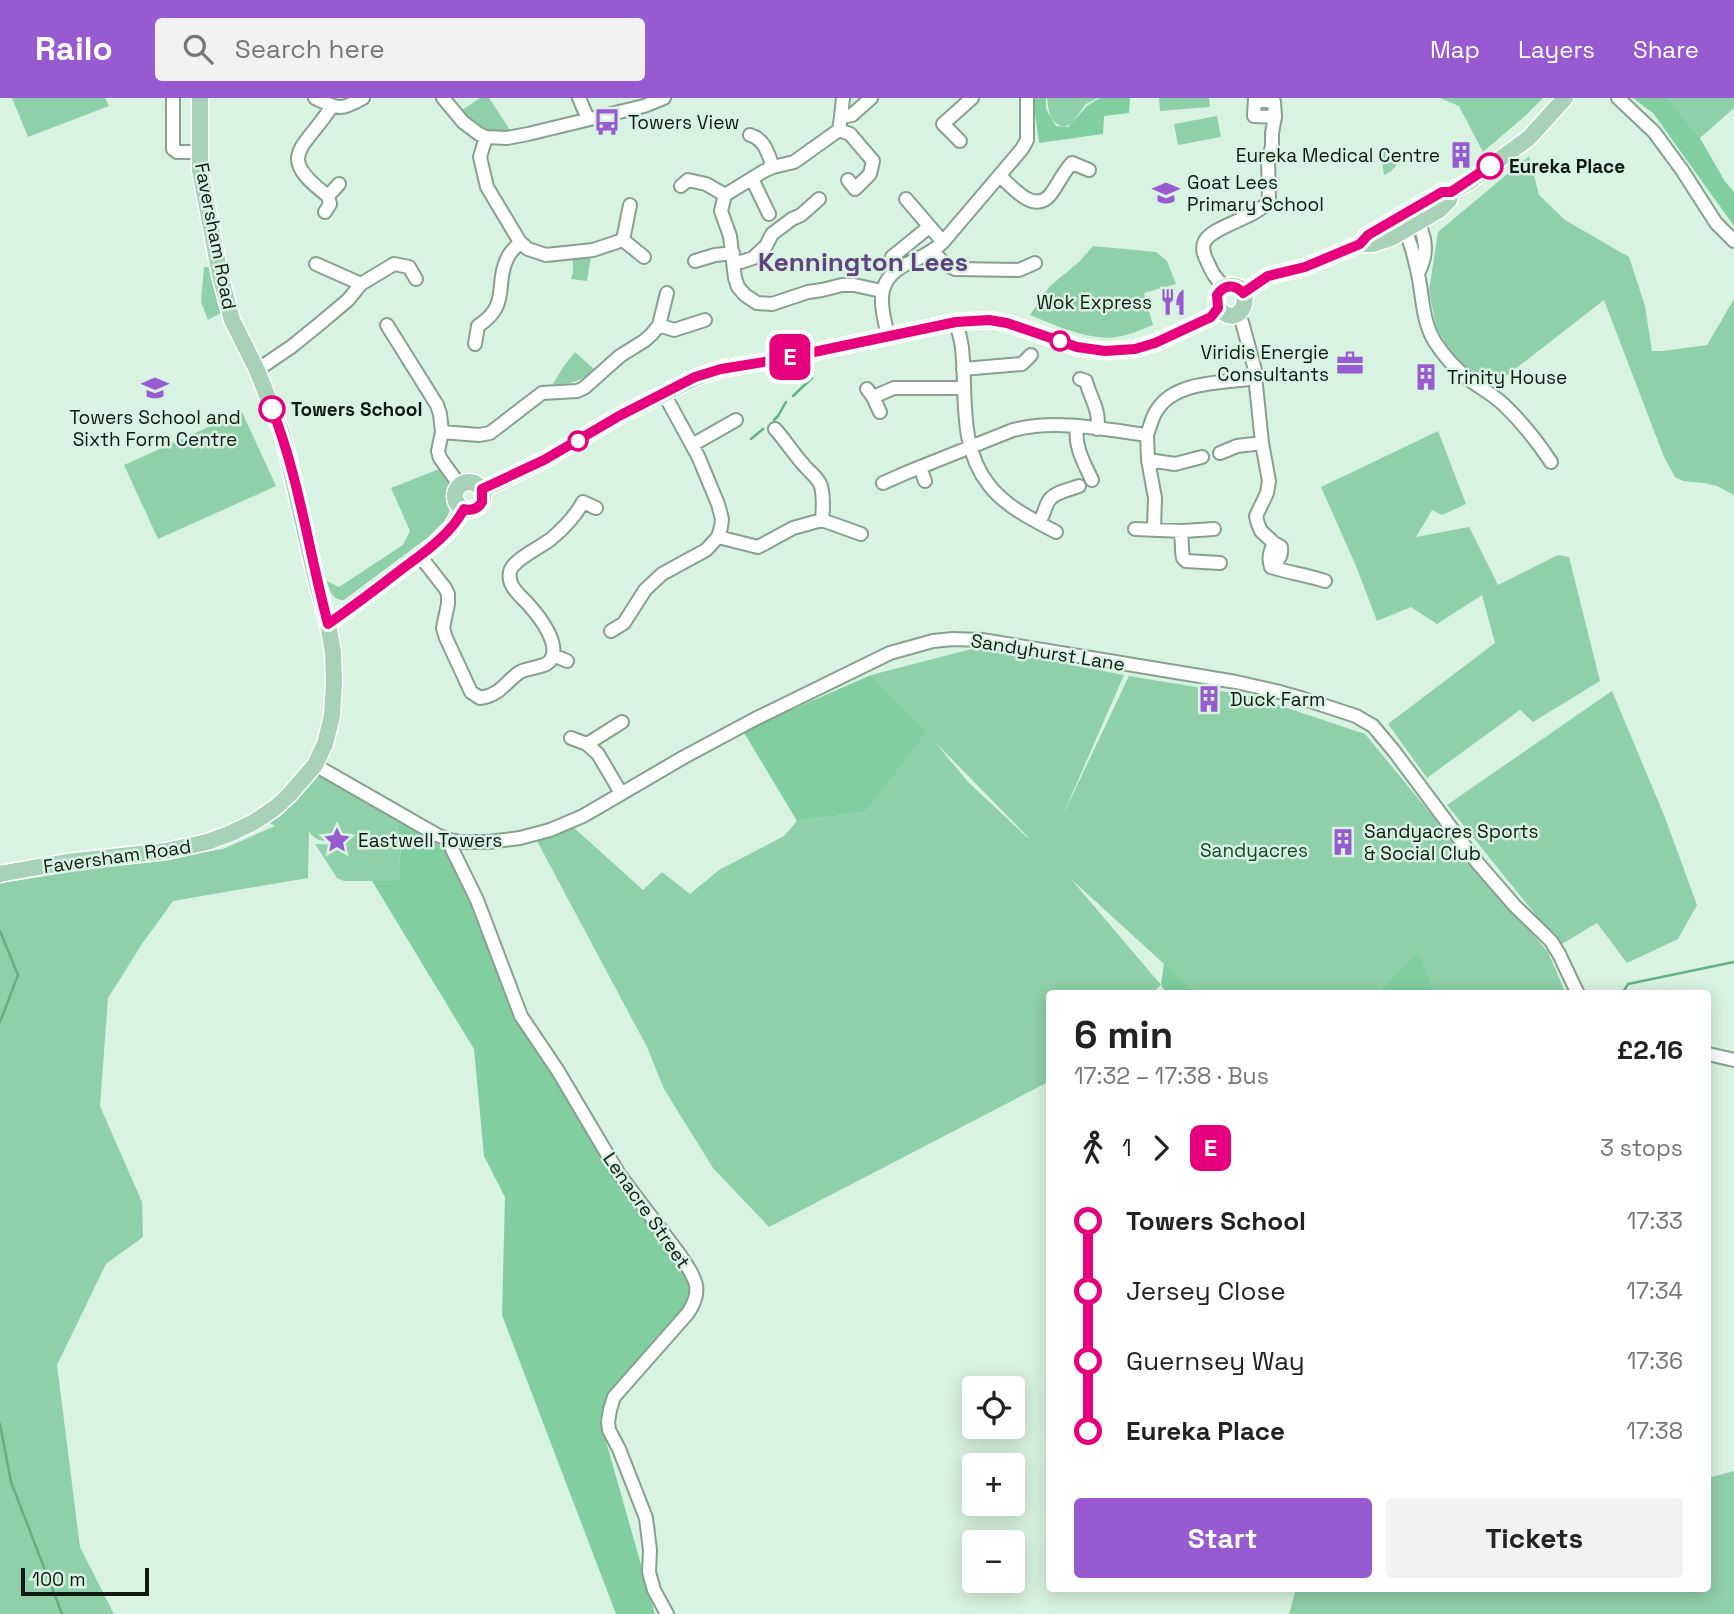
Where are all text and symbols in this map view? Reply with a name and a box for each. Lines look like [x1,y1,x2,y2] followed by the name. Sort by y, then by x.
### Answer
[155,18,645,81] search box
[35,28,113,70] text: Railo
[179,30,217,68] icon: search
[235,32,385,66] text: Search here
[1430,34,1480,65] text: Map
[1518,34,1595,65] text: Layers
[1633,34,1699,65] text: Share
[592,107,622,137] bus stop icon: Towers View
[628,110,739,135] place label: Towers View
[1446,140,1476,170] building icon: Eureka Medical Centre
[1236,143,1440,168] place label: Eureka Medical Centre
[1477,153,1503,179] marker: Eureka Place
[1509,154,1625,179] place label: Eureka Place
[189,161,242,312] street label: Faversham Road
[1187,170,1324,217] place label: Goat Lees Primary School
[1151,178,1181,208] school or university icon: Goat Lees Primary School
[758,245,968,279] district label: Kennington Lees
[1158,287,1188,317] restaurant icon: Wok Express
[1036,290,1152,315] place label: Wok Express
[1050,331,1070,351] unlabelled marker
[767,334,813,380] line badge: E
[1200,340,1329,387] place label: Viridis Energie Consultants
[783,341,797,372] text: E
[1335,348,1365,378] office icon: Viridis Energie Consultants
[1411,362,1441,392] building icon: Trinity House
[1447,365,1567,390] place label: Trinity House
[140,373,170,403] school or university icon: Towers School and Sixth Form Centre
[259,396,285,422] marker: Towers School
[291,397,423,422] place label: Towers School
[69,405,241,452] place label: Towers School and Sixth Form Centre
[568,431,588,451] unlabelled marker
[969,628,1127,677] street label: Sandyhurst Lane
[1194,684,1224,714] building icon: Duck Farm
[1230,687,1325,712] place label: Duck Farm
[1364,819,1539,866] place label: Sandyacres Sports & Social Club
[322,825,352,855] place icon: Eastwell Towers
[1328,827,1358,857] building icon: Sandyacres Sports & Social Club
[358,828,502,853] place label: Eastwell Towers
[42,834,193,879] street label: Faversham Road
[1200,838,1308,863] park label: Sandyacres
[1074,1011,1173,1059] text: 6 min
[1617,1033,1683,1067] text: £2.16
[1074,1061,1269,1091] text: 17:32 – 17:38 · Bus
[1074,1129,1112,1167] icon: walk
[1142,1129,1180,1167] icon: forward
[1204,1132,1217,1163] text: E
[1122,1133,1132,1163] text: 1
[1600,1133,1683,1163] text: 3 stops
[597,1147,696,1273] street label: Lenacre Street
[1126,1204,1306,1238] text: Towers School
[1627,1206,1683,1236] text: 17:33
[1126,1274,1286,1308] text: Jersey Close
[1626,1276,1683,1306] text: 17:34
[1126,1344,1305,1378] text: Guernsey Way
[1627,1346,1683,1376] text: 17:36
[962,1376,1025,1593] map controls
[962,1376,1025,1439] button: locate
[1126,1414,1285,1448] text: Eureka Place
[1626,1416,1683,1446] text: 17:38
[962,1453,1025,1516] button: +
[1074,1498,1372,1578] button: Start
[1386,1498,1683,1578] button: Tickets
[962,1530,1025,1593] button: −
[21,1565,149,1597] scale bar
[32,1567,86,1592] text: 100 m

